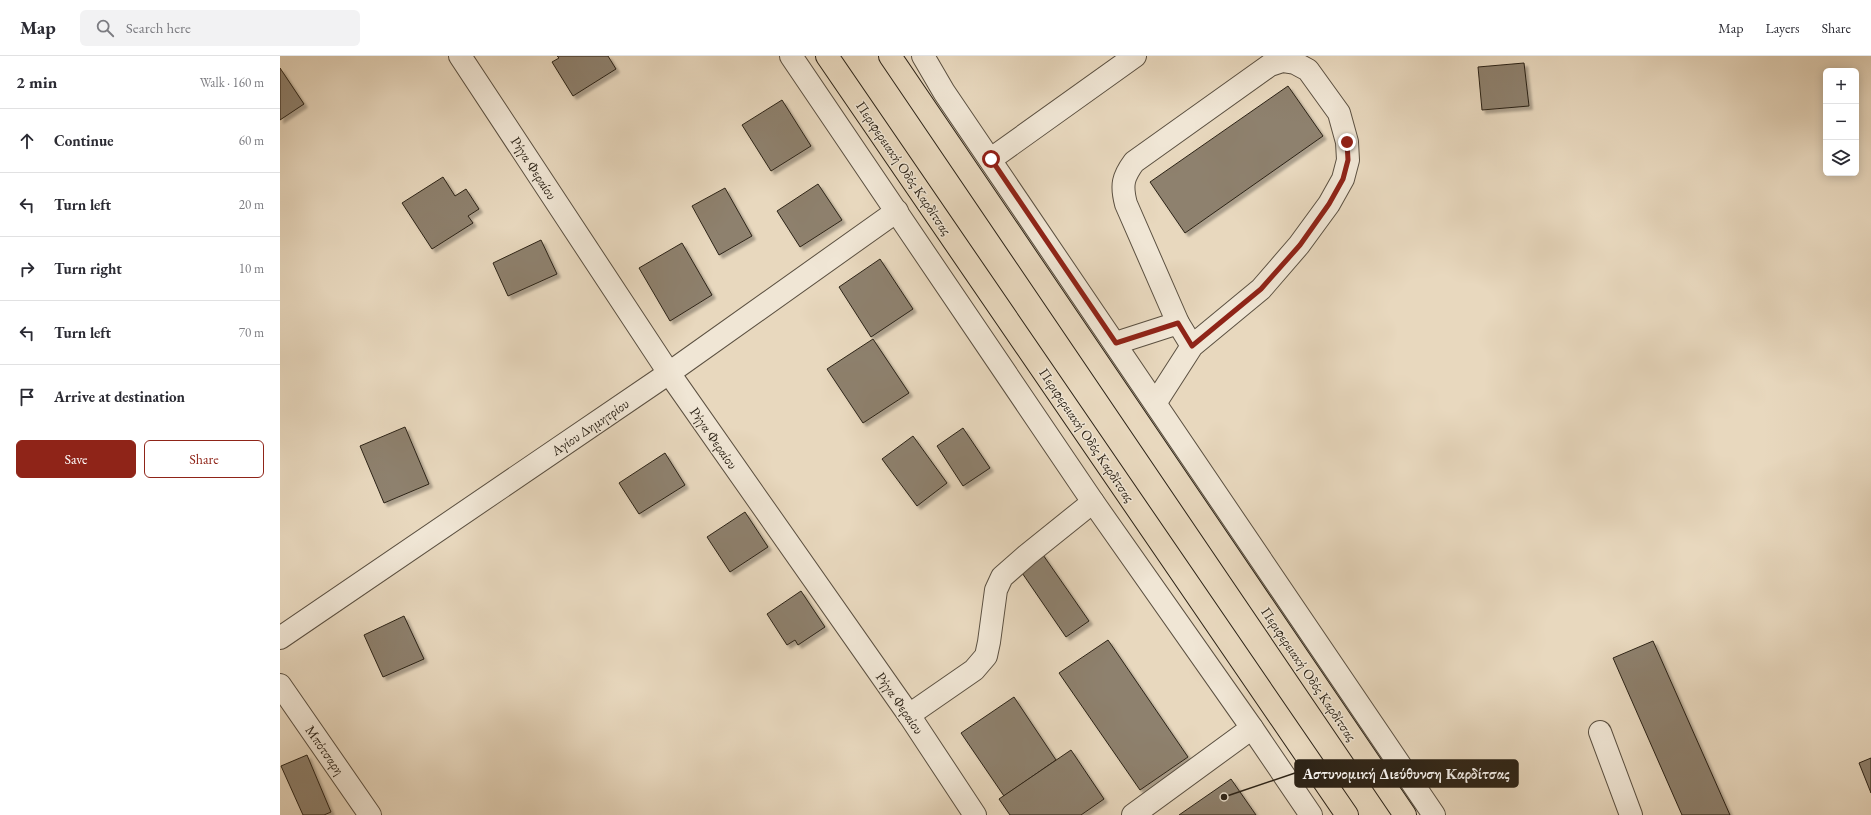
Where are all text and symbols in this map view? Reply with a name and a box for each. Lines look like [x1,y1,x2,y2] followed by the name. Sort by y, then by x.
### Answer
[80,10,360,46] search box
[20,15,56,40] text: Map
[94,17,116,39] icon: search
[126,18,191,37] text: Search here
[1718,19,1743,37] text: Map
[1765,19,1800,37] text: Layers
[1822,19,1851,37] text: Share
[1823,68,1859,176] map controls
[1823,68,1859,104] button: +
[16,71,57,93] text: 2 min
[200,74,264,91] text: Walk · 160 m
[852,97,956,239] street label: Περιφερειακή Οδός Καρδίτσας
[1823,104,1859,140] button: −
[16,130,38,152] icon: ahead
[54,131,114,150] text: Continue
[239,132,264,149] text: 60 m
[507,133,561,203] street label: Ρήγα Φεραίου
[1338,133,1356,151] route end
[1823,140,1859,176] button: layers
[982,150,1000,168] route start
[16,194,38,216] icon: left
[54,195,111,214] text: Turn left
[239,196,264,213] text: 20 m
[16,258,38,280] icon: right
[54,259,122,278] text: Turn right
[239,260,264,277] text: 10 m
[16,322,38,344] icon: left
[54,323,111,342] text: Turn left
[239,324,264,341] text: 70 m
[1035,364,1139,506] street label: Περιφερειακή Οδός Καρδίτσας
[16,386,38,408] icon: arrive
[54,387,185,406] text: Arrive at destination
[547,394,632,460] street label: Αγίου Δημητρίου
[686,403,742,473] street label: Ρήγα Φεραίου
[16,440,136,478] button: Save
[144,440,264,478] button: Share
[1257,603,1361,745] street label: Περιφερειακή Οδός Καρδίτσας
[872,668,928,738] street label: Ρήγα Φεραίου
[301,722,349,778] street label: Μπότσαρη
[1295,760,1518,787] callout: Αστυνομική Διεύθυνση Καρδίτσας
[1301,764,1510,783] text: Αστυνομική Διεύθυνση Καρδίτσας

